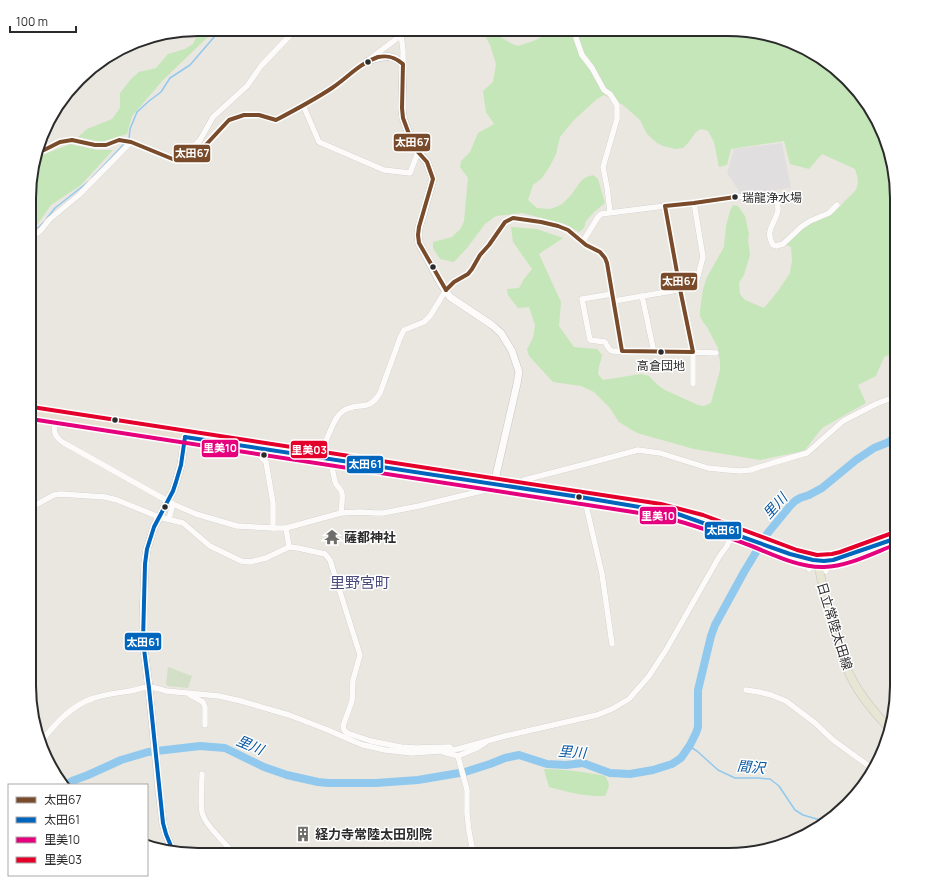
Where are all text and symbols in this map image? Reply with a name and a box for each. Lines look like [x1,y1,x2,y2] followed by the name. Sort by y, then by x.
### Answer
[10,8,76,34] scale bar
[16,13,48,30] text: 100 m
[363,57,373,67] unlabelled marker
[393,133,431,152] line badge: 太田67
[395,134,429,149] text: 太田67
[173,144,211,163] line badge: 太田67
[175,145,209,160] text: 太田67
[742,189,802,206] place label: 瑞龍浄水場
[730,192,740,202] marker: 瑞龍浄水場
[428,262,438,272] unlabelled marker
[660,272,698,291] line badge: 太田67
[662,273,696,288] text: 太田67
[656,347,666,357] marker: 高倉団地
[637,357,685,374] place label: 高倉団地
[110,415,120,425] unlabelled marker
[201,439,239,458] line badge: 里美10
[203,440,237,455] text: 里美10
[290,440,328,459] line badge: 里美03
[291,442,327,457] text: 里美03
[259,450,269,460] unlabelled marker
[346,455,384,474] line badge: 太田61
[348,456,382,471] text: 太田61
[758,487,792,522] water label: 里川
[574,492,584,502] unlabelled marker
[160,502,170,512] unlabelled marker
[639,506,677,525] line badge: 里美10
[641,508,675,523] text: 里美10
[704,521,742,540] line badge: 太田61
[706,522,740,537] text: 太田61
[323,528,341,546] temple icon: 薩都神社
[344,528,396,546] place label: 薩都神社
[330,572,390,593] district label: 里野宮町
[813,580,857,672] street label: 日立常陸太田線
[124,632,162,651] line badge: 太田61
[126,634,160,649] text: 太田61
[234,730,269,760] water label: 里川
[557,741,589,762] water label: 里川
[736,756,768,777] water label: 間沢
[8,784,148,876] legend
[44,791,81,808] text: 太田67
[44,811,80,828] text: 太田61
[294,825,312,843] building icon: 経力寺常陸太田別院
[315,825,432,843] place label: 経力寺常陸太田別院
[44,831,80,848] text: 里美10
[44,851,82,868] text: 里美03

